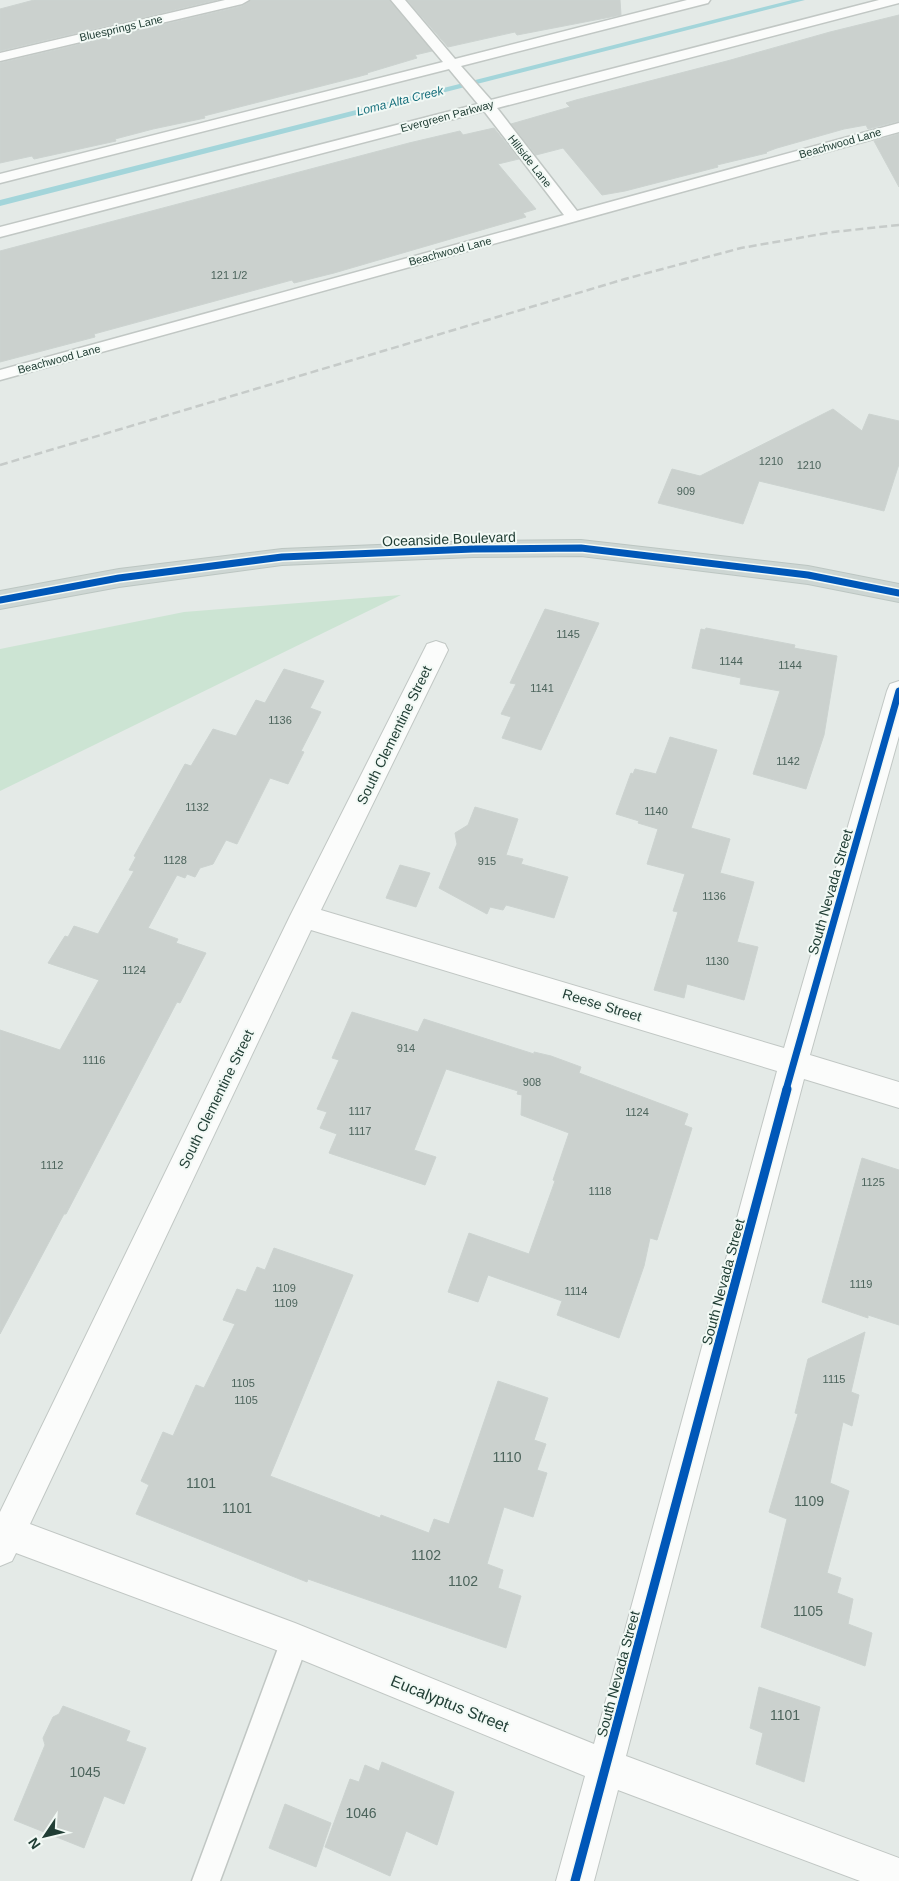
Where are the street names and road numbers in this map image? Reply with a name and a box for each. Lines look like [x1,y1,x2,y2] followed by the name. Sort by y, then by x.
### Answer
[78,13,164,43] street label: Bluesprings Lane
[399,98,495,134] street label: Evergreen Parkway
[797,126,883,160] street label: Beachwood Lane
[506,132,554,190] street label: Hillside Lane
[407,234,493,268] street label: Beachwood Lane
[16,342,102,376] street label: Beachwood Lane
[382,529,516,549] street label: Oceanside Boulevard
[353,663,435,807] street label: South Clementine Street
[804,827,856,957] street label: South Nevada Street
[561,985,644,1025] street label: Reese Street
[175,1027,257,1171] street label: South Clementine Street
[698,1217,748,1347] street label: South Nevada Street
[593,1609,643,1739] street label: South Nevada Street
[388,1672,512,1735] street label: Eucalyptus Street

